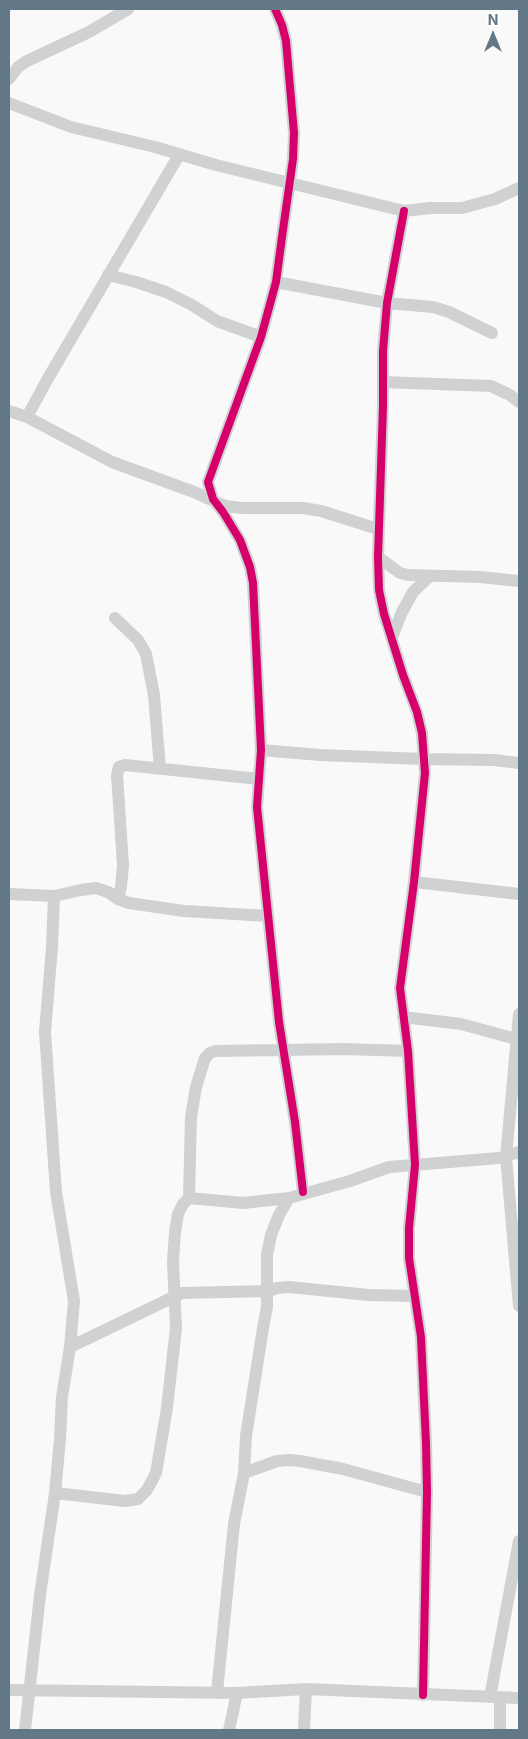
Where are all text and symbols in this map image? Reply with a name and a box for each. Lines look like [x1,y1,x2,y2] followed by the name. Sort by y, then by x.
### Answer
[468,10,518,60] north arrow
[488,11,498,28] text: N

